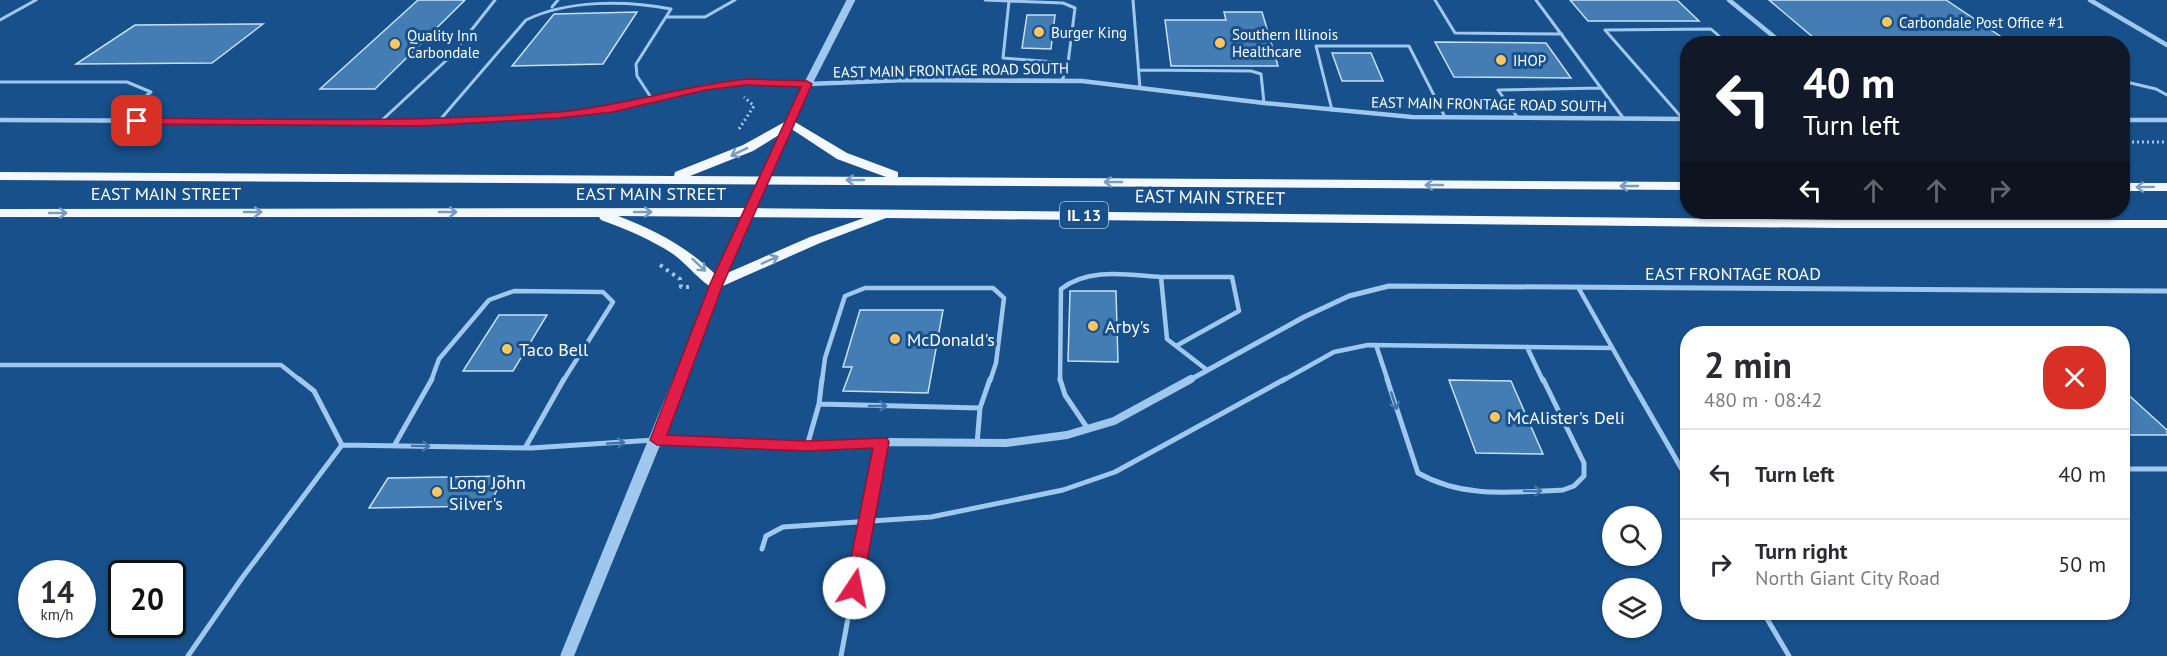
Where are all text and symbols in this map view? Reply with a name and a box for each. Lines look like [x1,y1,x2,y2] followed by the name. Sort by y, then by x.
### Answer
[1899,13,2065,32] place label: Carbondale Post Office #1
[1880,15,1894,29] marker: Carbondale Post Office #1
[1051,23,1127,42] place label: Burger King
[1032,25,1046,39] marker: Burger King
[1232,25,1338,61] place label: Southern Illinois Healthcare
[407,26,480,62] place label: Quality Inn Carbondale
[1213,36,1227,50] marker: Southern Illinois Healthcare
[388,37,402,51] marker: Quality Inn Carbondale
[1513,51,1546,70] place label: IHOP
[1494,53,1508,67] marker: IHOP
[1803,55,1895,110] text: 40 m
[833,58,1069,82] street label: EAST MAIN FRONTAGE ROAD SOUTH
[1704,60,1782,138] icon: left
[1371,92,1607,116] street label: EAST MAIN FRONTAGE ROAD SOUTH
[111,95,162,146] pin
[120,104,153,137] icon: arrive
[1803,108,1900,142] text: Turn left
[730,147,748,158] one-way arrow
[846,174,866,186] one-way arrow
[1794,174,1827,207] icon: left
[1857,174,1890,207] icon: ahead
[1920,174,1953,207] icon: ahead
[1983,174,2016,207] icon: right
[1104,176,1124,188] one-way arrow
[1425,179,1445,191] one-way arrow
[1620,180,1640,192] one-way arrow
[2135,181,2155,193] one-way arrow
[91,182,241,205] street label: EAST MAIN STREET
[576,182,726,205] street label: EAST MAIN STREET
[1135,184,1285,210] street label: EAST MAIN STREET
[1060,202,1108,228] road number: IL 13
[243,206,263,218] one-way arrow
[438,206,458,218] one-way arrow
[633,206,653,218] one-way arrow
[48,207,68,219] one-way arrow
[760,254,779,265] one-way arrow
[691,258,706,273] one-way arrow
[1645,262,1821,285] street label: EAST FRONTAGE ROAD
[1105,315,1150,338] place label: Arby's
[1086,319,1100,333] marker: Arby's
[907,328,995,351] place label: McDonald's
[888,332,902,346] marker: McDonald's
[519,338,589,361] place label: Taco Bell
[1704,341,1792,388] text: 2 min
[500,342,514,356] marker: Taco Bell
[2043,346,2106,409] button: close
[1704,387,1822,413] text: 480 m · 08:42
[1390,391,1401,410] one-way arrow
[867,400,887,412] one-way arrow
[1507,406,1625,429] place label: McAlister's Deli
[1488,410,1502,424] marker: McAlister's Deli
[605,437,625,448] one-way arrow
[411,440,431,452] one-way arrow
[1704,458,1737,491] icon: left
[1755,460,1835,488] text: Turn left
[2058,460,2106,488] text: 40 m
[449,471,526,515] place label: Long John Silver's
[430,485,444,499] marker: Long John Silver's
[1523,485,1543,496] one-way arrow
[1602,506,1662,638] map controls
[1602,506,1662,566] button: search
[1755,537,1847,565] text: Turn right
[1704,548,1737,581] icon: right
[2058,550,2106,578] text: 50 m
[822,556,886,620] position arrow
[108,560,186,638] speed limit sign: 20
[1755,565,1940,591] text: North Giant City Road
[40,572,74,611] text: 14
[1602,578,1662,638] button: layers
[41,605,73,624] text: km/h

